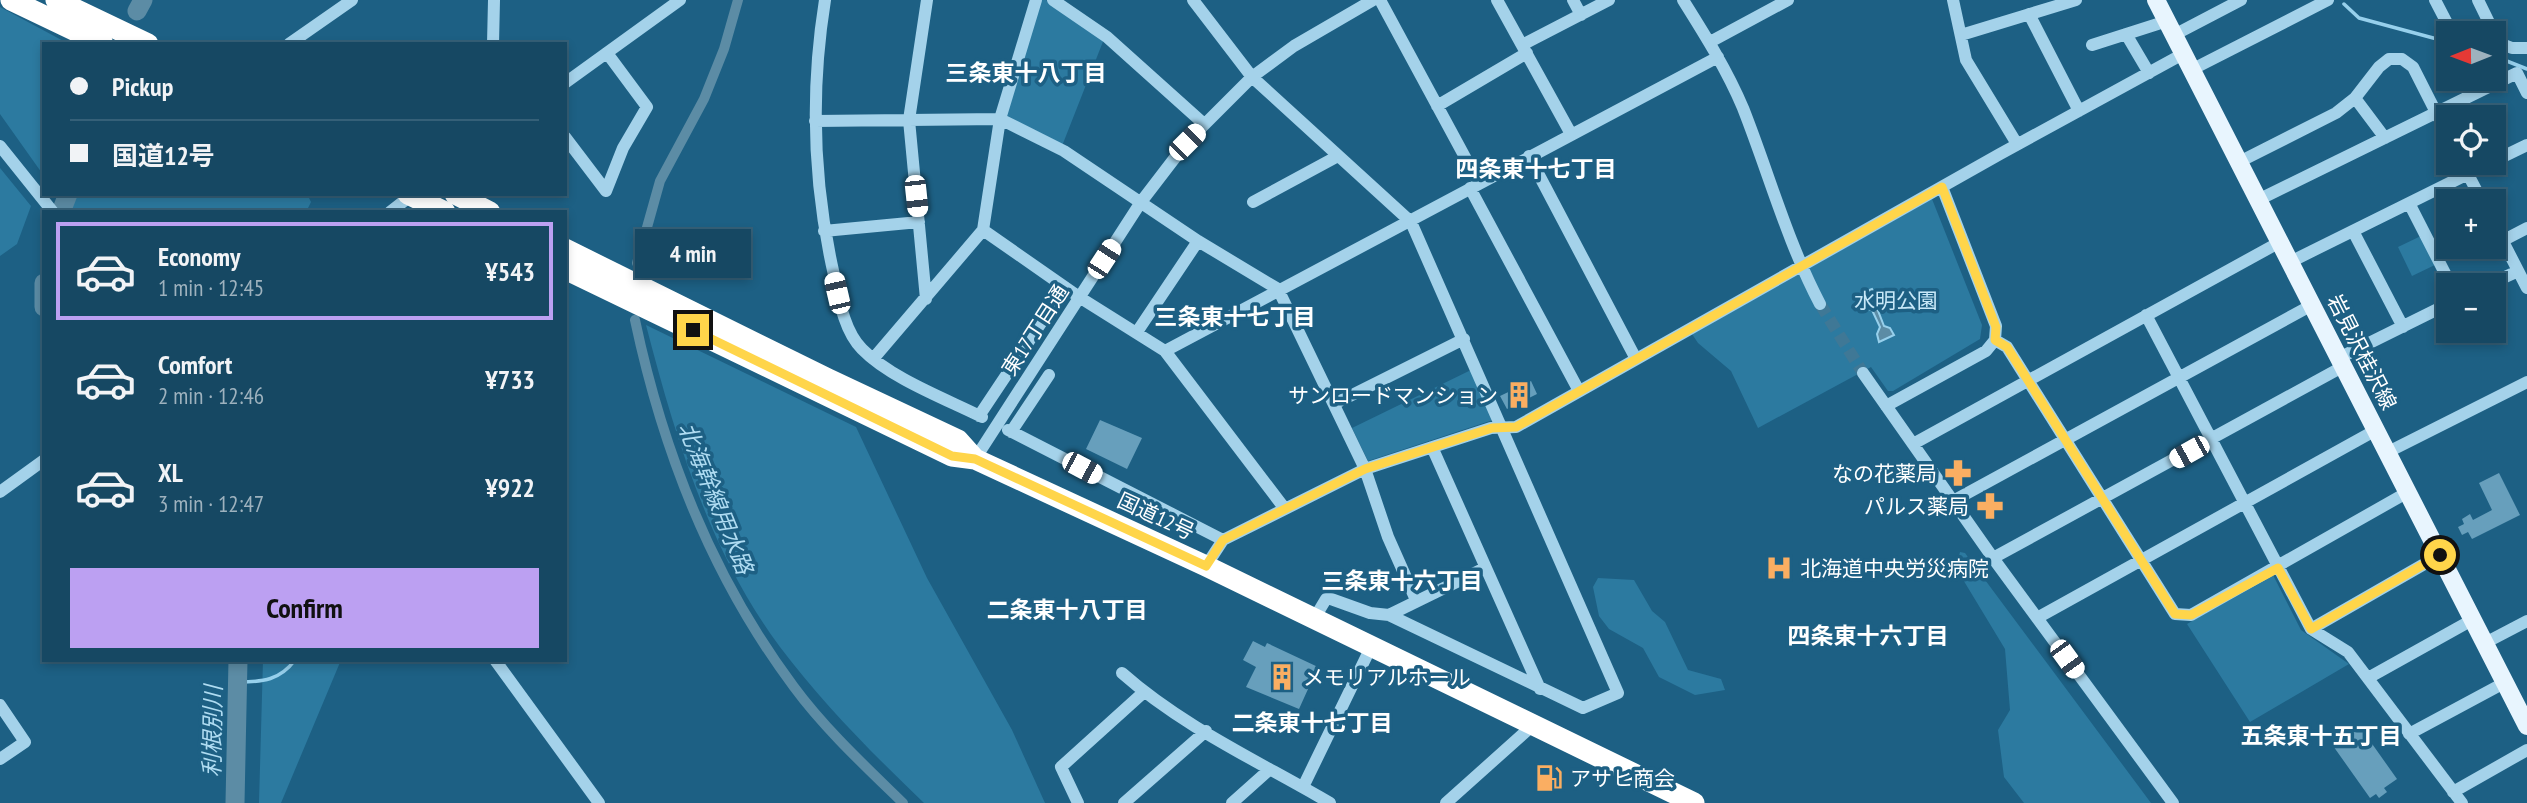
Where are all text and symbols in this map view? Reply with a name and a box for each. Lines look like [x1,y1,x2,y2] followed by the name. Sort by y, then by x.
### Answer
[2436,21,2506,91] north arrow
[2436,21,2506,343] map controls
[946,58,1107,87] district label: 三条東十八丁目
[112,70,173,103] text: Pickup
[2436,105,2506,175] button: locate
[1165,120,1210,164] car
[112,139,215,172] text: 国道12号
[1456,154,1617,183] district label: 四条東十七丁目
[904,174,929,218] car
[2436,189,2506,259] button: +
[635,229,751,278] callout: 4 min
[1084,236,1125,282] car
[670,239,716,268] text: 4 min
[74,240,137,303] icon: car
[158,240,240,273] text: Economy
[485,255,535,288] text: ¥543
[823,270,852,316] car
[158,273,264,302] text: 1 min · 12:45
[2436,273,2506,343] button: −
[996,279,1074,381] street label: 東17丁目通
[1854,287,1938,314] park label: 水明公園
[2321,290,2403,414] street label: 岩見沢桂沢線
[1155,302,1316,331] district label: 三条東十七丁目
[677,314,709,346] route end
[74,348,137,411] icon: car
[158,348,232,381] text: Comfort
[485,363,535,396] text: ¥733
[1504,380,1534,410] building icon: サンロードマンション
[158,381,264,410] text: 2 min · 12:46
[1288,382,1498,409] place label: サンロードマンション
[672,418,760,580] water label: 北海幹線用水路
[2166,433,2213,471] car
[1059,449,1106,487] car
[74,456,137,519] icon: car
[158,456,183,489] text: XL
[1943,458,1973,488] pharmacy icon: なの花薬局
[1832,460,1937,487] place label: なの花薬局
[485,471,535,504] text: ¥922
[1113,486,1199,546] street label: 国道12号
[158,489,264,518] text: 3 min · 12:47
[1975,491,2005,521] pharmacy icon: パルス薬局
[1864,493,1969,520] place label: パルス薬局
[2424,539,2456,571] route start
[1764,553,1794,583] hospital icon: 北海道中央労災病院
[1800,555,1989,582] place label: 北海道中央労災病院
[1322,566,1483,595] district label: 三条東十六丁目
[70,568,539,648] button: Confirm
[987,595,1148,624] district label: 二条東十八丁目
[1788,621,1949,650] district label: 四条東十六丁目
[2047,636,2088,682] car
[1267,662,1297,692] building icon: メモリアルホール
[1303,664,1471,691] place label: メモリアルホール
[197,682,227,777] water label: 利根別川
[1232,708,1393,737] district label: 二条東十七丁目
[2241,721,2402,750] district label: 五条東十五丁目
[1534,763,1564,793] fuel station icon: アサヒ商会
[1570,765,1675,792] place label: アサヒ商会

